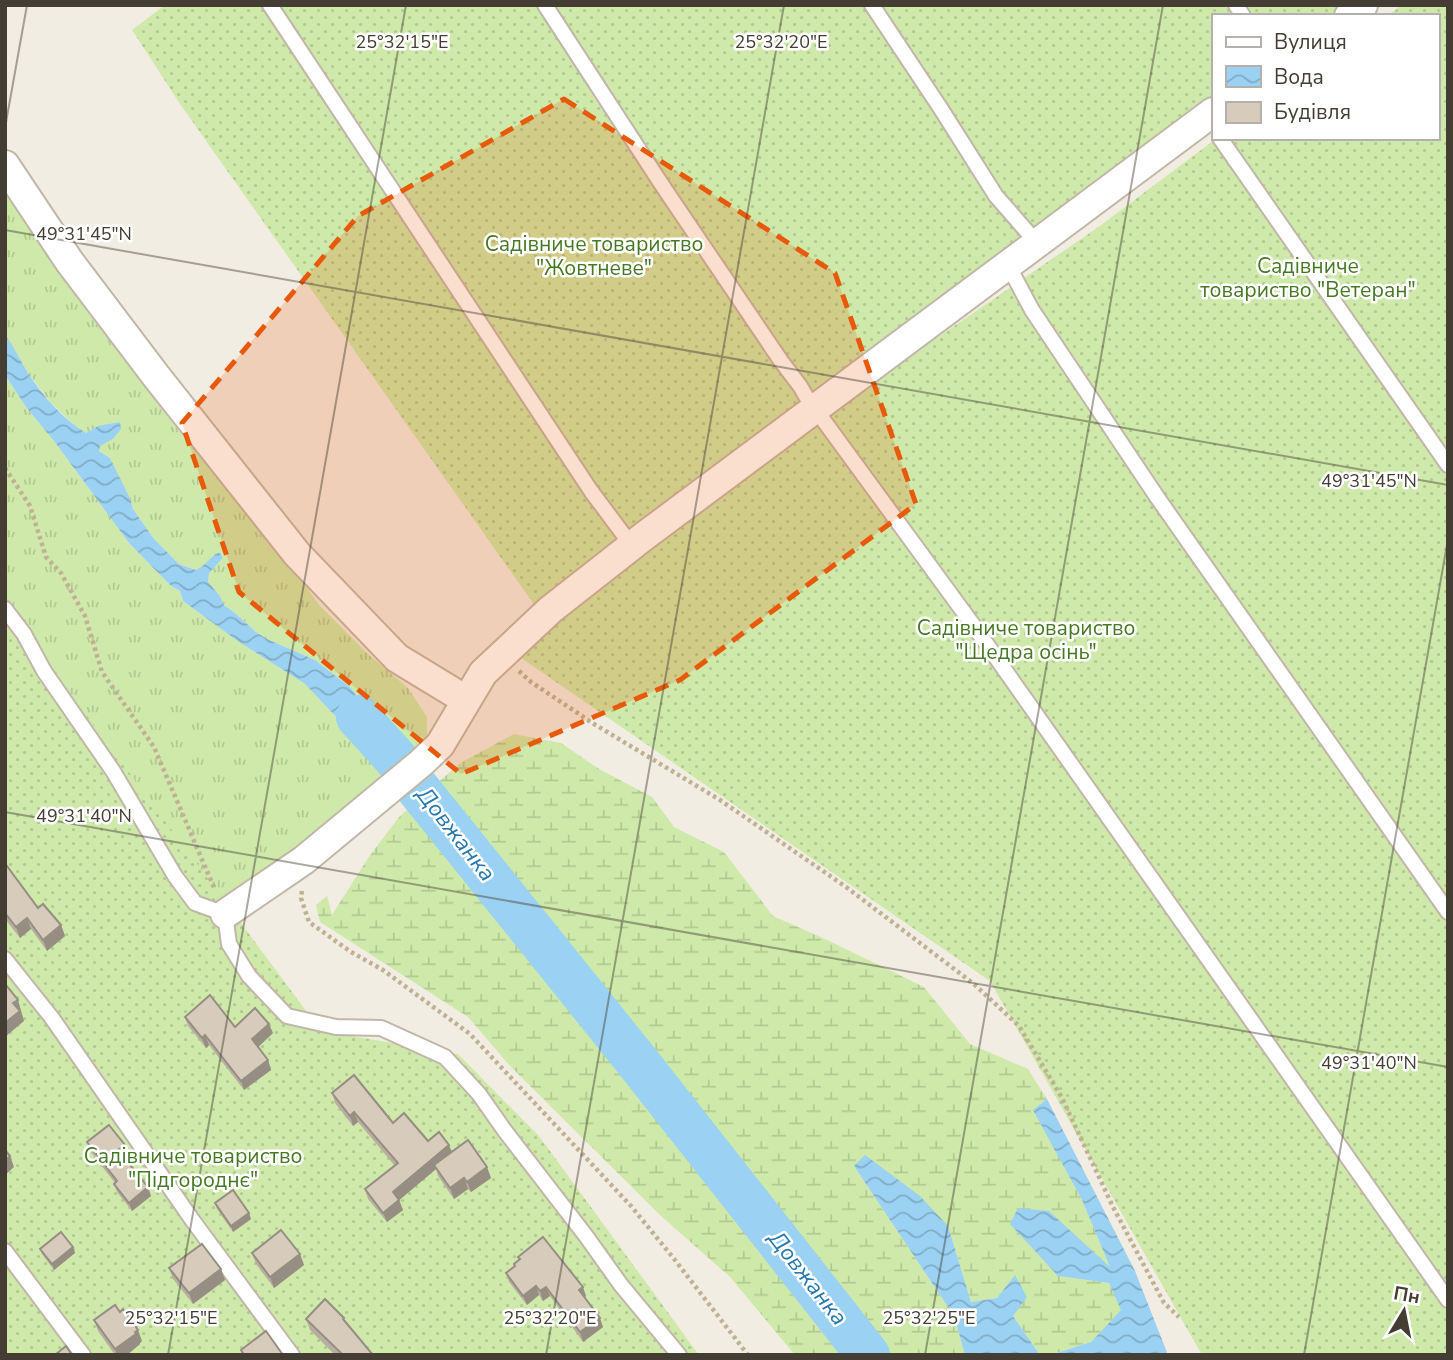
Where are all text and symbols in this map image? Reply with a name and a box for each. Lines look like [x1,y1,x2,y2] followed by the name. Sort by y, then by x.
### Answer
[1212,14,1439,140] legend
[1274,28,1347,56] text: Вулиця
[356,30,449,54] text: 25°32'15"E
[735,30,828,54] text: 25°32'20"E
[1274,63,1324,91] text: Вода
[1274,98,1351,126] text: Будівля
[36,222,132,246] text: 49°31'45"N
[485,230,703,282] park label: Садівниче товариство "Жовтневе"
[1200,252,1416,304] park label: Садівниче товариство "Ветеран"
[1321,469,1417,493] text: 49°31'45"N
[917,614,1135,666] park label: Садівниче товариство "Щедра осінь"
[408,779,503,888] water label: Довжанка
[36,804,132,828] text: 49°31'40"N
[1321,1051,1417,1075] text: 49°31'40"N
[84,1142,302,1194] park label: Садівниче товариство "Підгороднє"
[760,1223,855,1332] water label: Довжанка
[1369,1276,1439,1346] north arrow
[1392,1280,1422,1310] text: Пн
[125,1306,218,1330] text: 25°32'15"E
[504,1306,597,1330] text: 25°32'20"E
[883,1306,976,1330] text: 25°32'25"E

